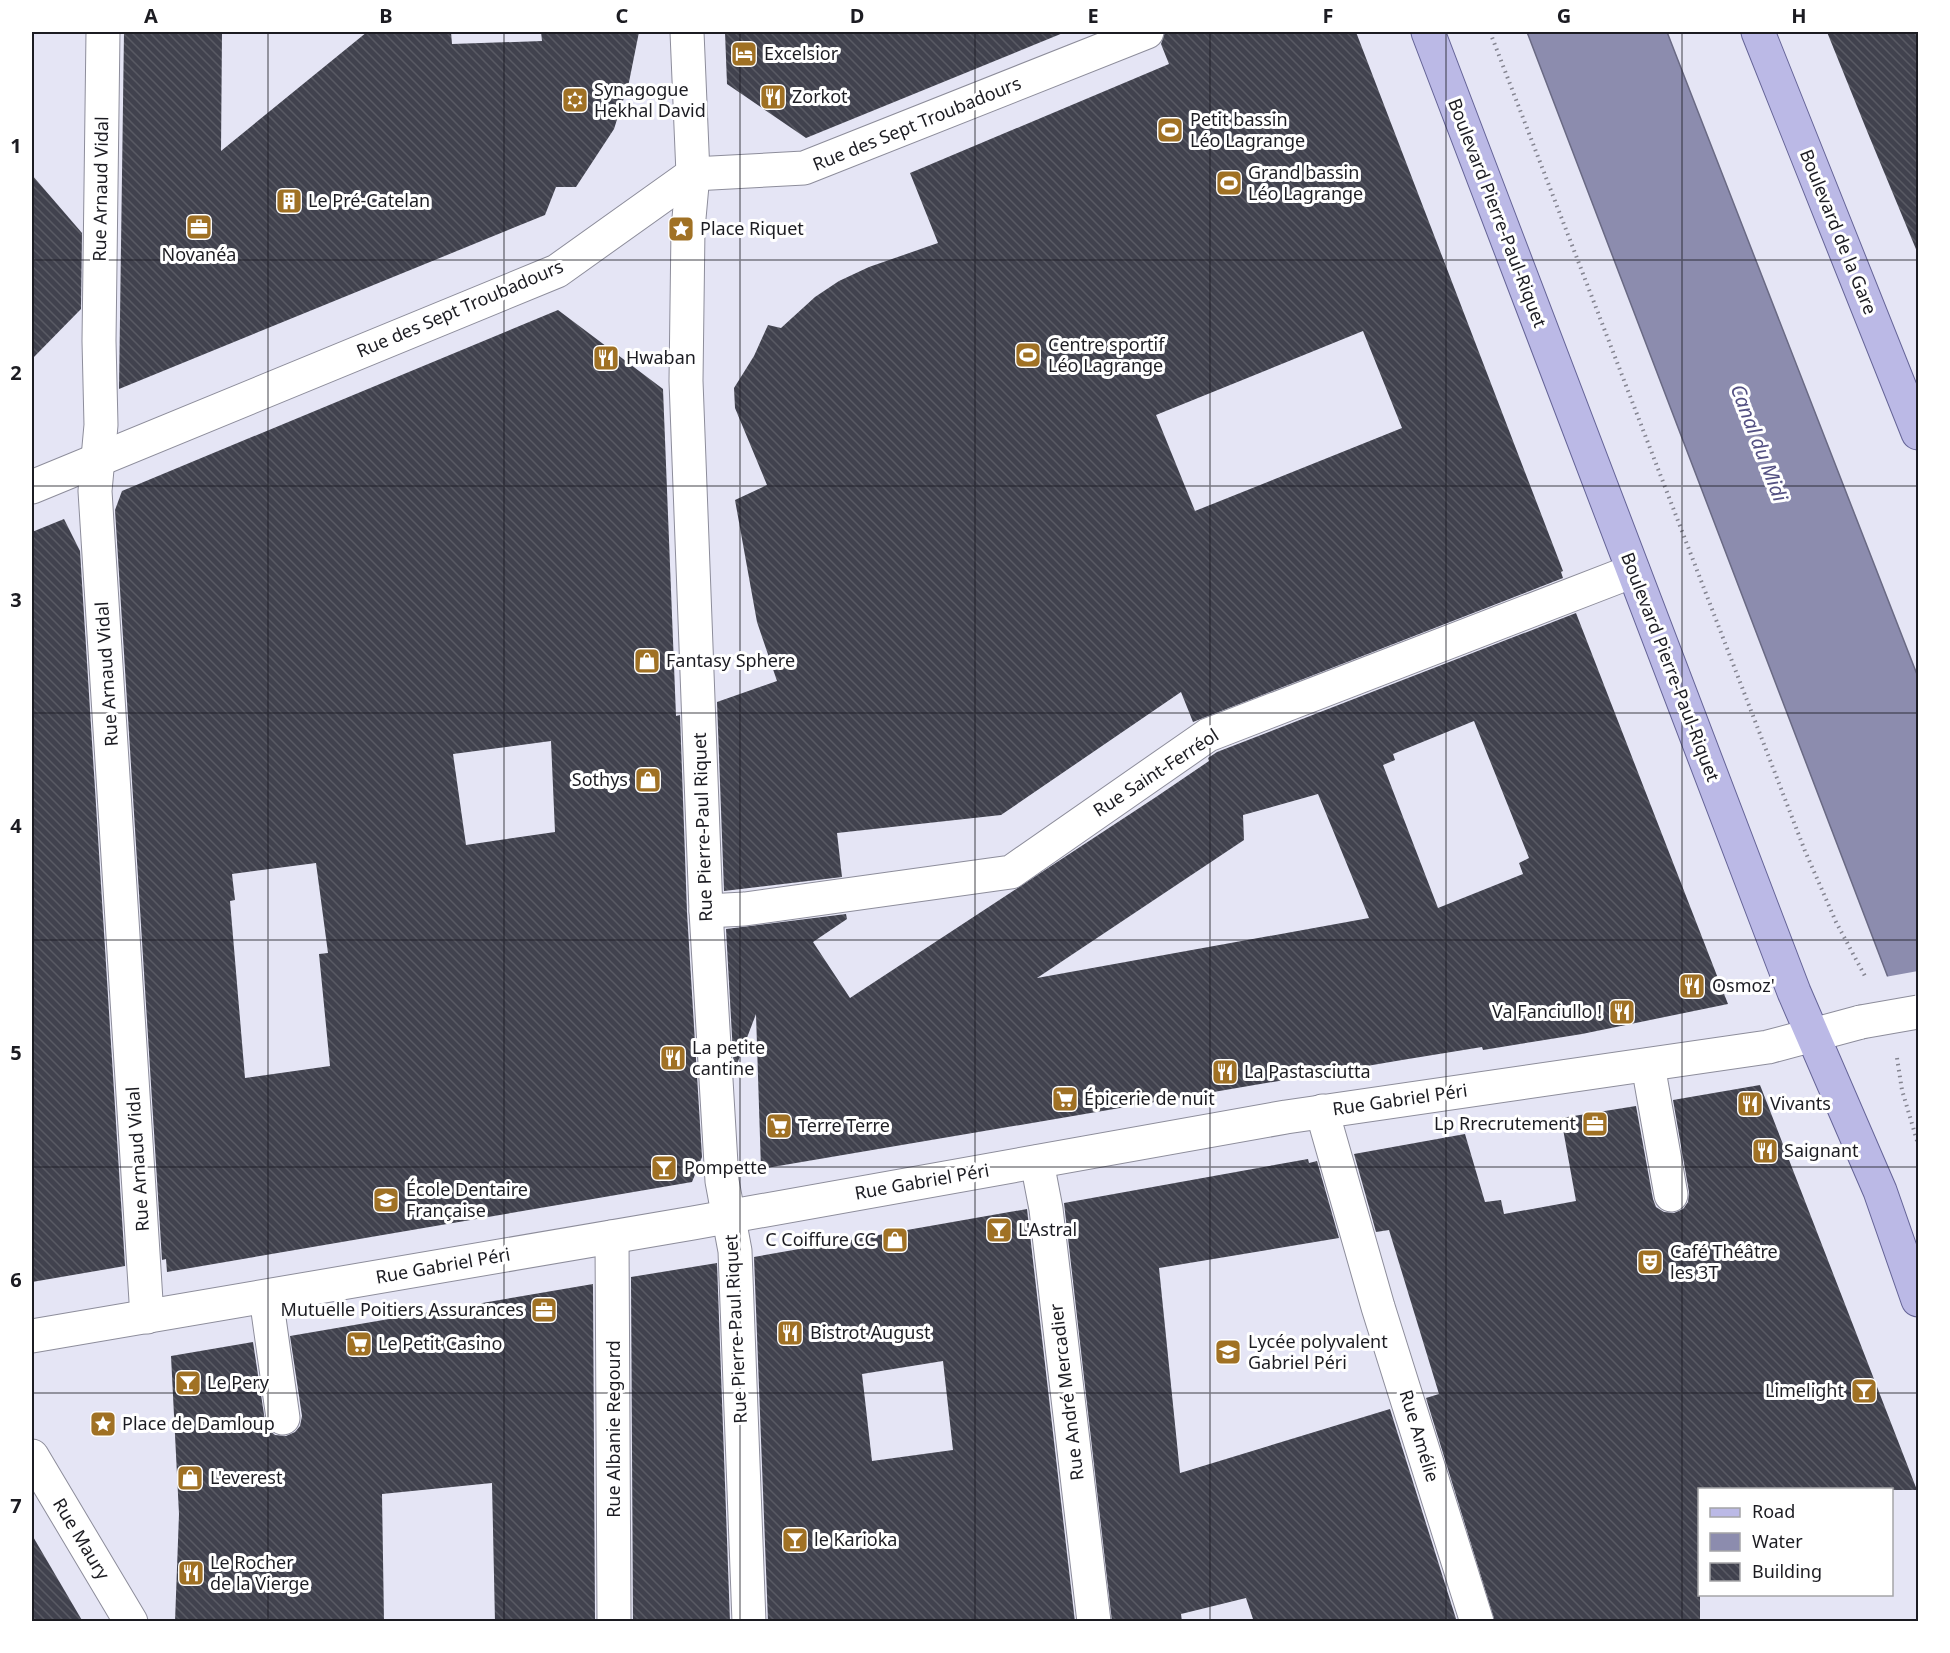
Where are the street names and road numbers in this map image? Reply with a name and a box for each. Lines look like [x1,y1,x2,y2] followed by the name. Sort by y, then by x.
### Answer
[809,70,1024,176] street label: Rue des Sept Troubadours
[1443,95,1553,331] street label: Boulevard Pierre-Paul-Riquet
[87,116,113,262] street label: Rue Arnaud Vidal
[1795,146,1883,318] street label: Boulevard de la Gare
[353,254,567,363] street label: Rue des Sept Troubadours
[1616,549,1726,785] street label: Boulevard Pierre-Paul-Riquet
[89,601,123,747] street label: Rue Arnaud Vidal
[1088,723,1223,822] street label: Rue Saint-Ferréol
[687,731,717,922] street label: Rue Pierre-Paul Riquet
[1331,1078,1469,1120] street label: Rue Gabriel Péri
[120,1086,154,1232] street label: Rue Arnaud Vidal
[853,1157,991,1205] street label: Rue Gabriel Péri
[718,1233,752,1424] street label: Rue Pierre-Paul Riquet
[374,1241,512,1289] street label: Rue Gabriel Péri
[1043,1302,1089,1482] street label: Rue André Mercadier
[601,1340,625,1518] street label: Rue Albanie Regourd
[1395,1387,1445,1485] street label: Rue Amélie
[48,1493,116,1584] street label: Rue Maury

